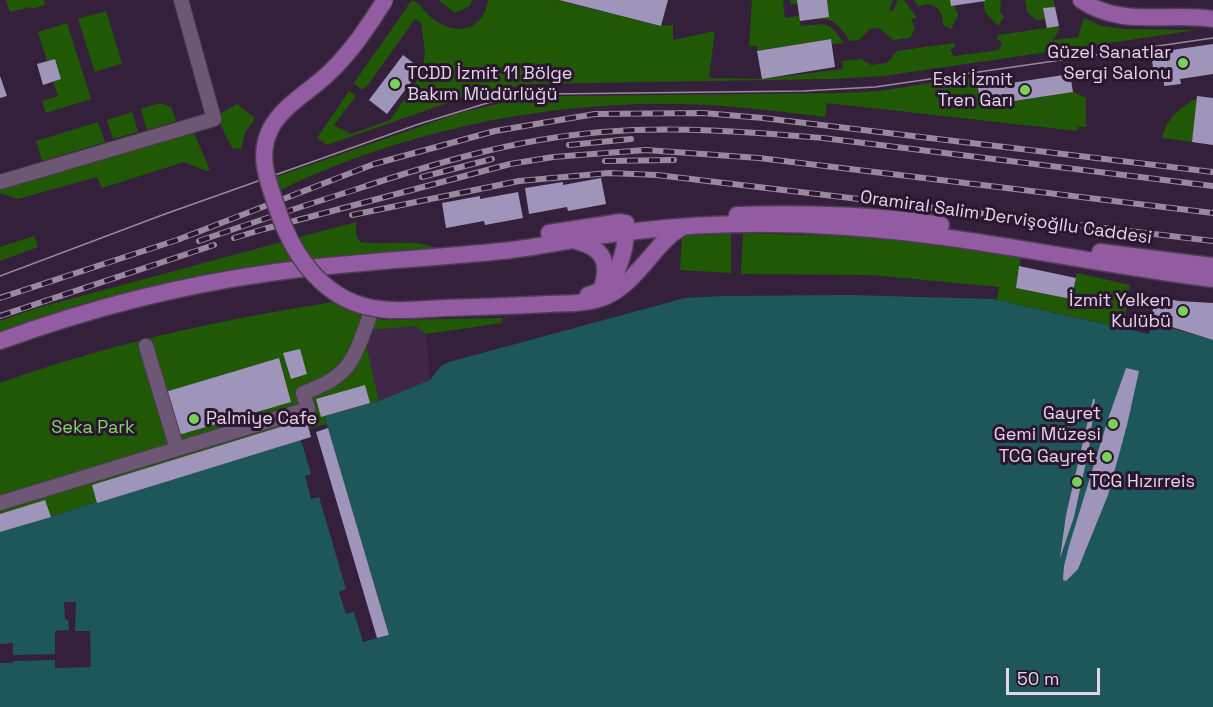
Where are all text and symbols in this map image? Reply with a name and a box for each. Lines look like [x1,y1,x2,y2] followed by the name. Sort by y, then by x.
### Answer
[1047,42,1171,84] place label: Güzel Sanatlar Sergi Salonu
[1176,56,1190,70] marker: Güzel Sanatlar Sergi Salonu
[407,63,573,106] place label: TCDD İzmit 11 Bölge Bakım Müdürlüğü
[933,69,1013,112] place label: Eski İzmit Tren Garı
[388,77,402,91] marker: TCDD İzmit 11 Bölge Bakım Müdürlüğü
[1018,83,1032,97] marker: Eski İzmit Tren Garı
[859,187,1153,249] street label: Oramiral Salim Dervişoğllu Caddesi
[1069,290,1171,332] place label: İzmit Yelken Kulübü
[1176,304,1190,318] marker: İzmit Yelken Kulübü
[994,403,1101,446] place label: Gayret Gemi Müzesi
[206,408,317,430] place label: Palmiye Cafe
[187,412,201,426] marker: Palmiye Cafe
[51,417,135,439] park label: Seka Park
[1106,417,1120,431] marker: Gayret Gemi Müzesi
[999,446,1095,468] place label: TCG Gayret
[1100,450,1114,464] marker: TCG Gayret
[1089,471,1195,493] place label: TCG Hızırreis
[1070,475,1084,489] marker: TCG Hızırreis
[1009,656,1104,694] scale bar
[1017,667,1059,690] text: 50 m

